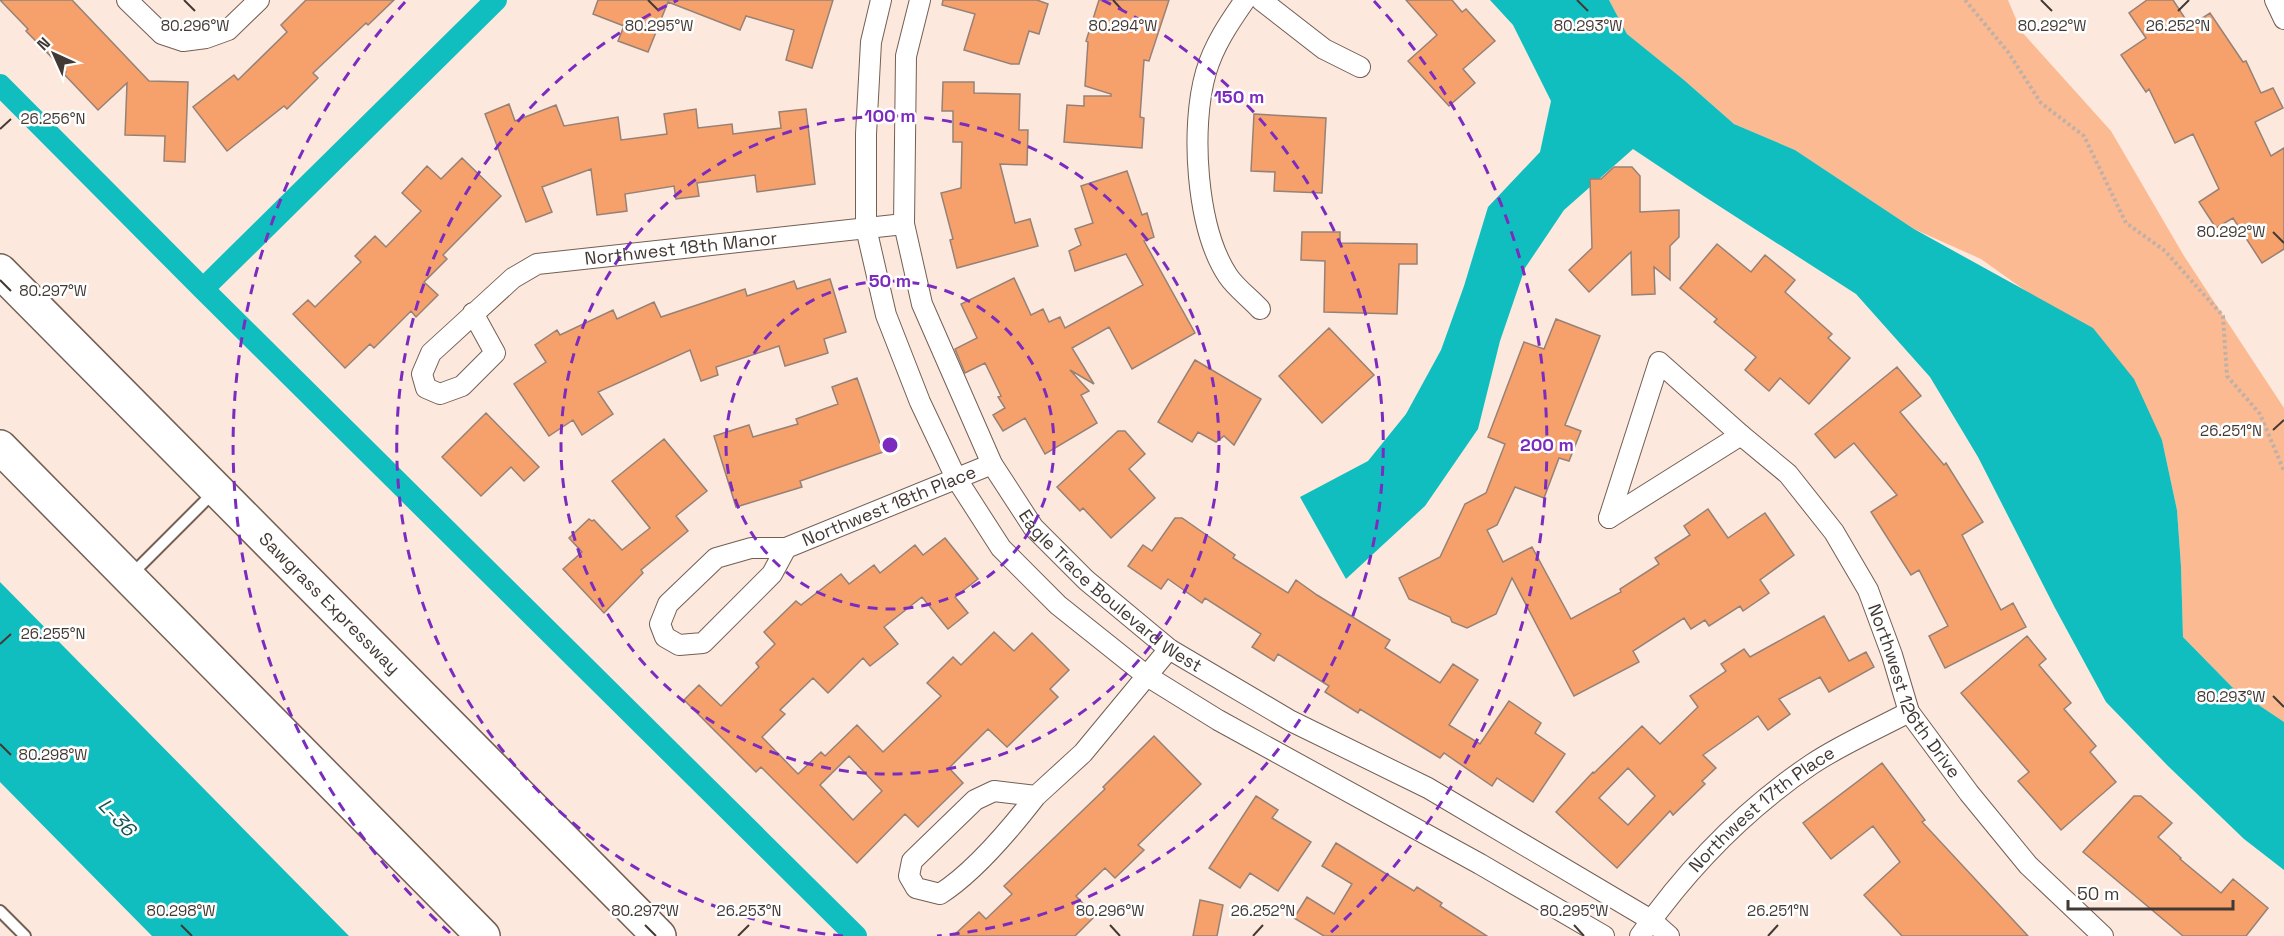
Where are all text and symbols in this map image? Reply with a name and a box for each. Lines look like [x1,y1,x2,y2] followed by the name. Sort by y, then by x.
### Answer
[161,16,229,35] text: 80.296°W
[625,16,693,35] text: 80.295°W
[1089,16,1157,35] text: 80.294°W
[1554,16,1622,35] text: 80.293°W
[2018,16,2086,35] text: 80.292°W
[2146,16,2210,35] text: 26.252°N
[24,24,84,84] north arrow
[33,33,55,55] text: N
[1214,85,1264,108] text: 150 m
[864,104,916,127] text: 100 m
[21,109,85,128] text: 26.256°N
[2197,222,2265,241] text: 80.292°W
[583,226,779,270] street label: Northwest 18th Manor
[869,269,911,292] text: 50 m
[19,281,87,300] text: 80.297°W
[2200,421,2262,440] text: 26.251°N
[1520,433,1574,456] text: 200 m
[880,435,900,455] centre of rings
[799,460,979,551] street label: Northwest 18th Place
[1014,505,1207,677] street label: Eagle Trace Boulevard West
[254,527,405,679] street label: Sawgrass Expressway
[1863,601,1966,783] street label: Northwest 126th Drive
[21,624,85,643] text: 26.255°N
[2197,687,2265,706] text: 80.293°W
[1683,741,1839,877] street label: Northwest 17th Place
[19,745,87,764] text: 80.298°W
[93,792,143,843] water label: L-36
[2068,873,2233,911] scale bar
[2077,882,2119,905] text: 50 m
[147,901,215,920] text: 80.298°W
[611,901,679,920] text: 80.297°W
[717,901,781,920] text: 26.253°N
[1076,901,1144,920] text: 80.296°W
[1231,901,1295,920] text: 26.252°N
[1540,901,1608,920] text: 80.295°W
[1747,901,1809,920] text: 26.251°N

